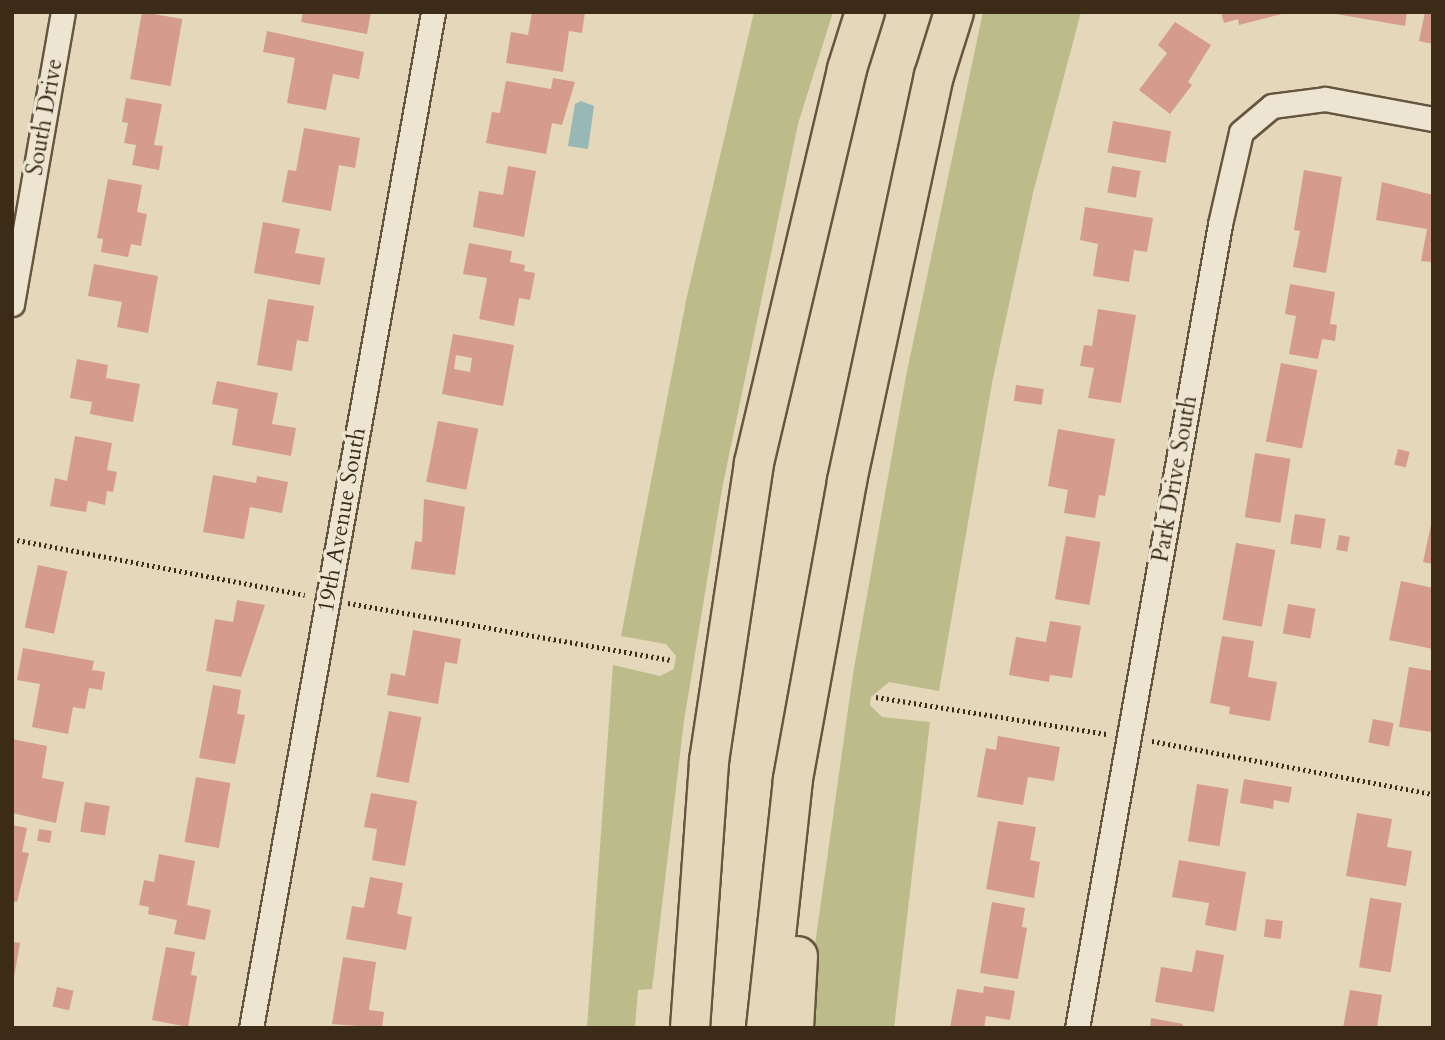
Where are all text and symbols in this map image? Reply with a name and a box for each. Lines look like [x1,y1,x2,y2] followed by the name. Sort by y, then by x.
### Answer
[21,56,69,178] street label: South Drive
[1147,394,1203,564] street label: Park Drive South
[312,426,372,614] street label: 19th Avenue South

